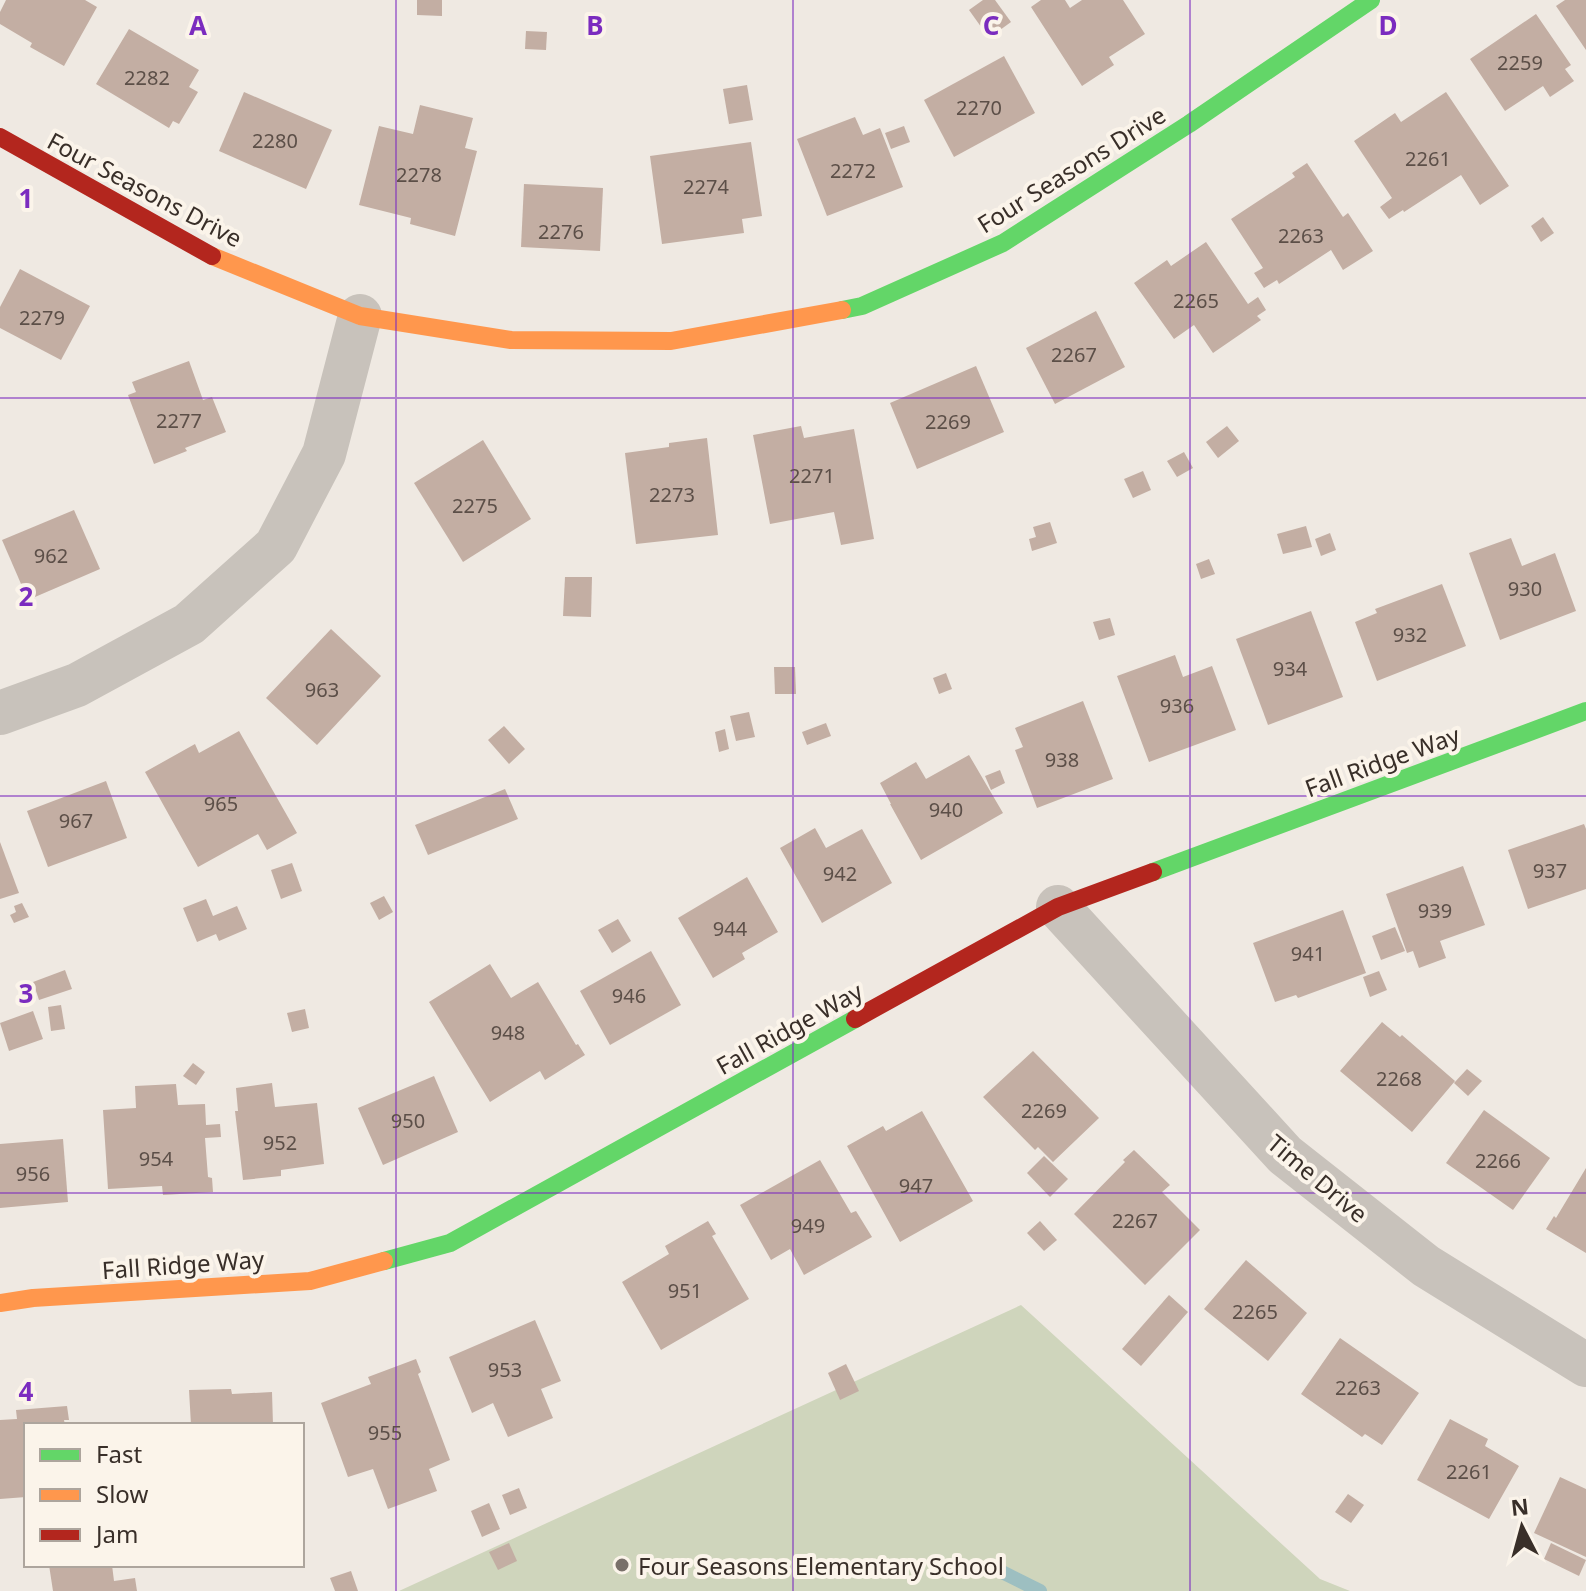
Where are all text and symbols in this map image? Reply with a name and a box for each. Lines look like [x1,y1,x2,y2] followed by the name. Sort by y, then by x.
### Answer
[189,7,207,43] text: A
[586,7,604,43] text: B
[983,7,999,43] text: C
[1378,7,1398,43] text: D
[1497,49,1543,76] house number: 2259
[124,64,170,91] house number: 2282
[956,94,1002,121] house number: 2270
[971,98,1171,240] street label: Four Seasons Drive
[42,124,248,254] street label: Four Seasons Drive
[252,127,298,154] house number: 2280
[1405,145,1451,172] house number: 2261
[830,157,876,184] house number: 2272
[396,161,442,188] house number: 2278
[683,173,729,200] house number: 2274
[19,180,33,216] text: 1
[538,218,584,245] house number: 2276
[1278,222,1324,249] house number: 2263
[1173,287,1219,314] house number: 2265
[19,304,65,331] house number: 2279
[1051,341,1097,368] house number: 2267
[156,407,202,434] house number: 2277
[925,408,971,435] house number: 2269
[789,462,835,489] house number: 2271
[649,481,695,508] house number: 2273
[452,492,498,519] house number: 2275
[34,542,68,569] house number: 962
[1508,575,1542,602] house number: 930
[19,578,34,614] text: 2
[1393,621,1427,648] house number: 932
[1273,655,1308,682] house number: 934
[305,676,339,703] house number: 963
[1160,692,1194,719] house number: 936
[1300,717,1465,804] street label: Fall Ridge Way
[1045,746,1079,773] house number: 938
[204,790,238,817] house number: 965
[929,796,963,823] house number: 940
[59,807,93,834] house number: 967
[1533,857,1567,884] house number: 937
[823,860,857,887] house number: 942
[1418,897,1452,924] house number: 939
[713,915,748,942] house number: 944
[1291,940,1325,967] house number: 941
[710,974,869,1082] street label: Fall Ridge Way
[19,975,33,1011] text: 3
[612,982,646,1009] house number: 946
[491,1019,525,1046] house number: 948
[1376,1065,1422,1092] house number: 2268
[1021,1097,1067,1124] house number: 2269
[391,1107,425,1134] house number: 950
[1261,1126,1375,1230] street label: Time Drive
[263,1129,297,1156] house number: 952
[139,1145,174,1172] house number: 954
[1475,1147,1521,1174] house number: 2266
[16,1160,50,1187] house number: 956
[899,1172,933,1199] house number: 947
[1112,1207,1158,1234] house number: 2267
[791,1212,825,1239] house number: 949
[101,1242,266,1286] street label: Fall Ridge Way
[668,1277,702,1304] house number: 951
[1232,1298,1278,1325] house number: 2265
[488,1356,522,1383] house number: 953
[19,1373,34,1409] text: 4
[1335,1374,1381,1401] house number: 2263
[368,1419,402,1446] house number: 955
[24,1423,304,1567] legend
[96,1437,142,1470] text: Fast
[1446,1458,1492,1485] house number: 2261
[96,1477,148,1510] text: Slow
[1482,1487,1562,1567] north arrow
[1509,1490,1530,1522] text: N
[94,1517,138,1550] text: Jam
[638,1549,1004,1582] place label: Four Seasons Elementary School
[613,1556,631,1574] marker: Four Seasons Elementary School

